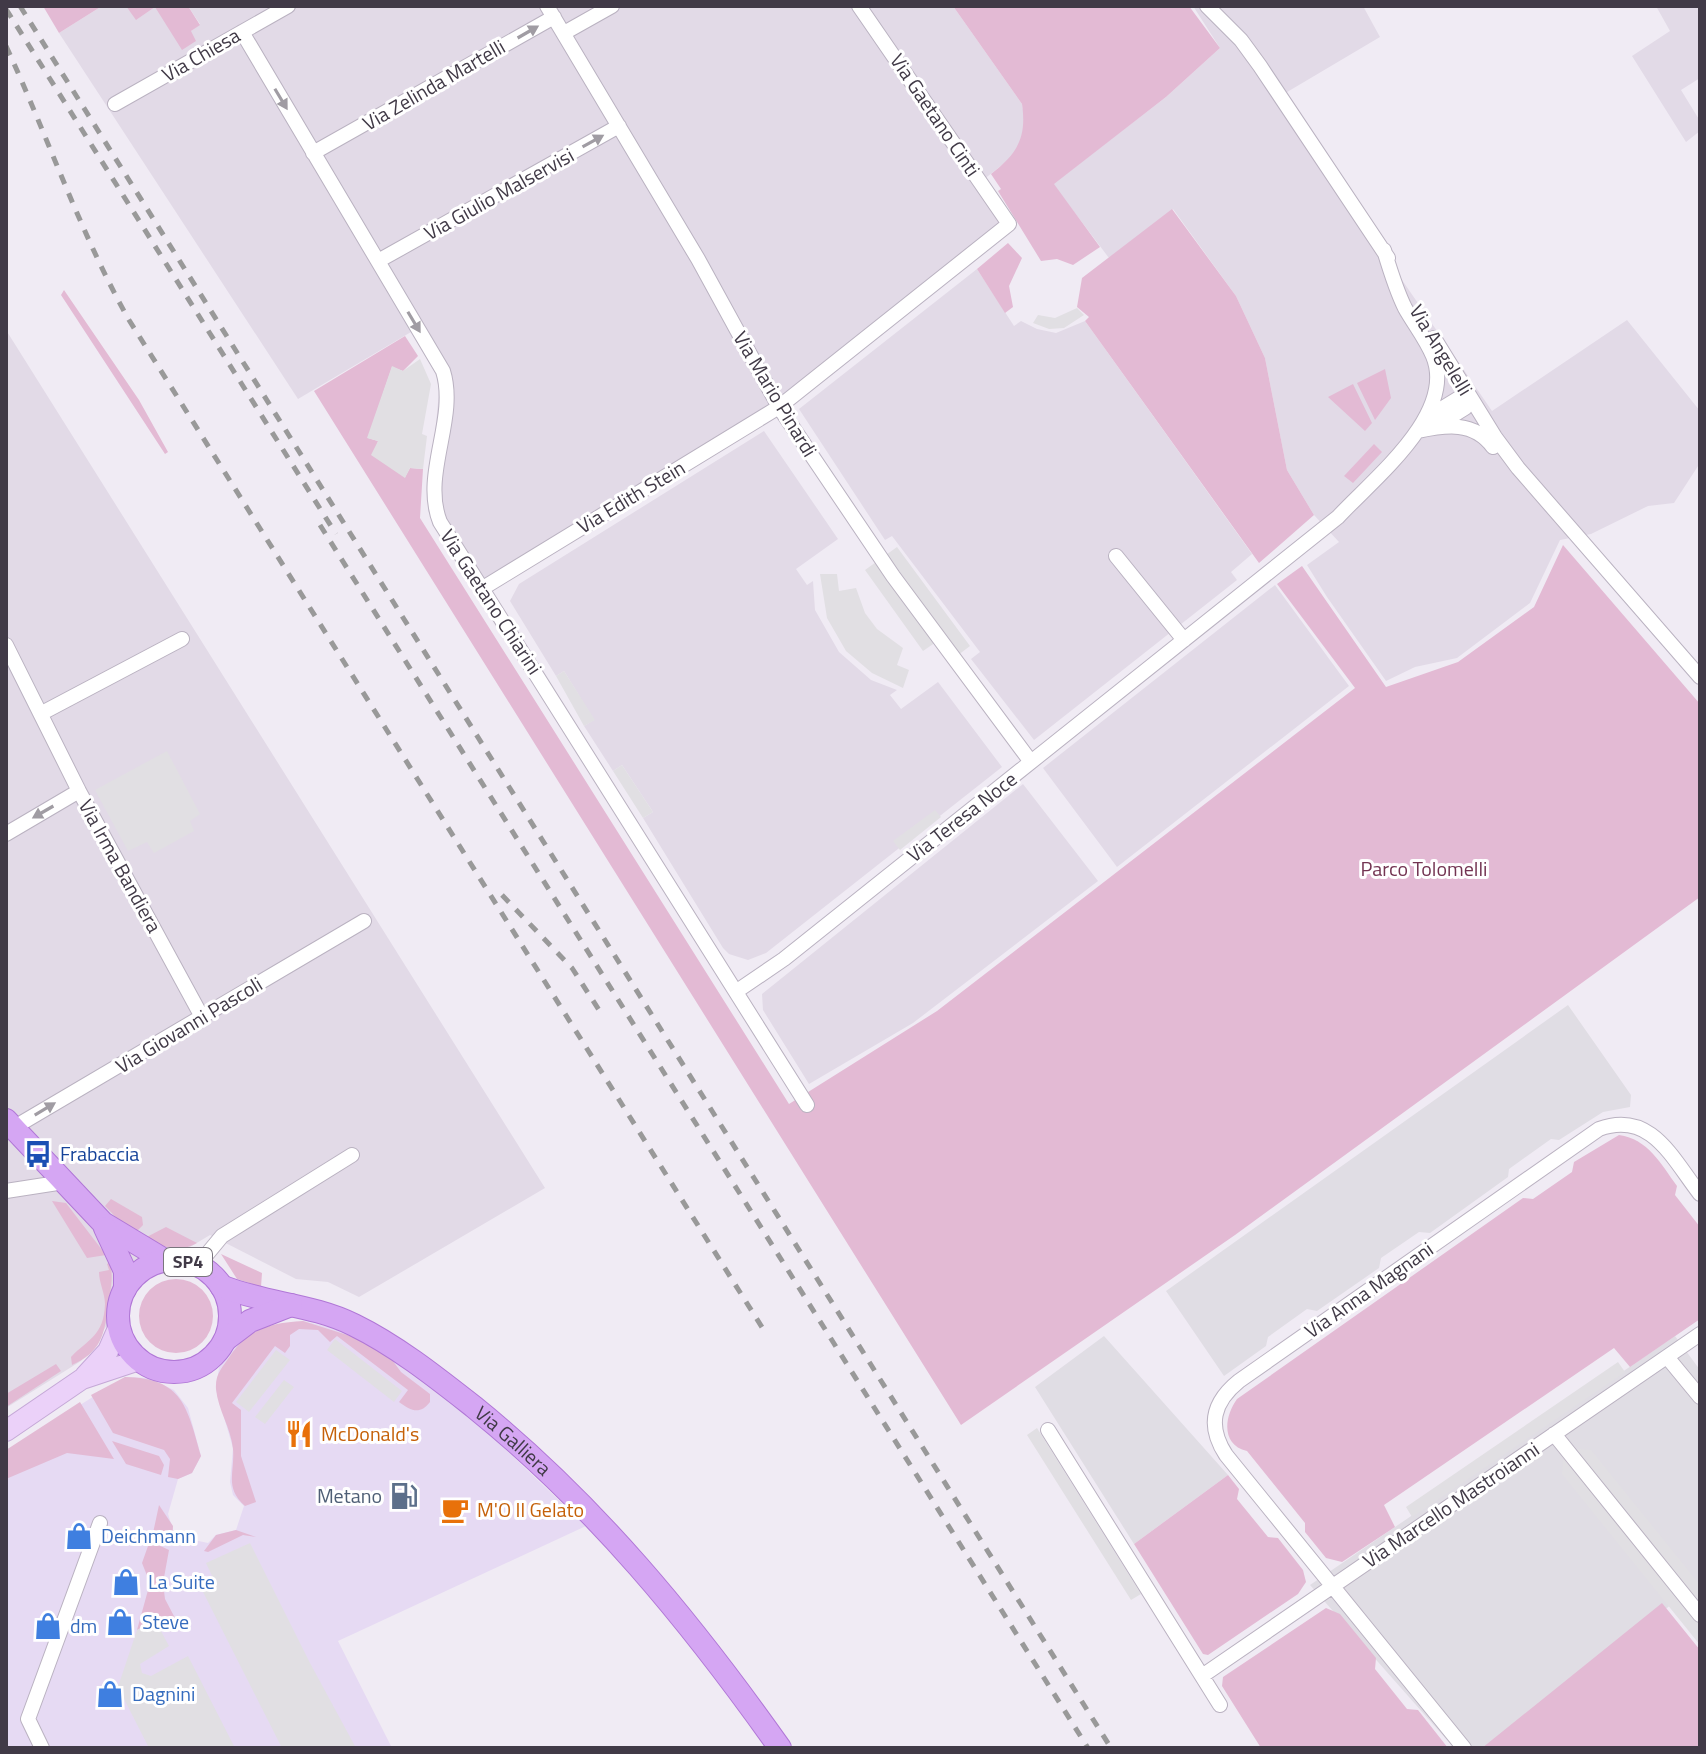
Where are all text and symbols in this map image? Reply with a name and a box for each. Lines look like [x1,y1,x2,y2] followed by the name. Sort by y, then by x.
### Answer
[156,20,246,89] street label: Via Chiesa
[516,25,539,38] one-way arrow
[357,31,511,138] street label: Via Zelinda Martelli
[883,47,988,183] street label: Via Gaetano Cinti
[274,88,288,110] one-way arrow
[581,134,604,148] one-way arrow
[418,139,579,248] street label: Via Giulio Malservisi
[1402,298,1481,401] street label: Via Angelelli
[407,311,421,333] one-way arrow
[726,325,825,463] street label: Via Mario Pinardi
[571,452,691,541] street label: Via Edith Stein
[433,523,550,681] street label: Via Gaetano Chiarini
[900,764,1023,870] street label: Via Teresa Noce
[71,793,170,938] street label: Via Irma Bandiera
[32,805,54,819] one-way arrow
[1361,853,1487,884] park label: Parco Tolomelli
[109,968,268,1081] street label: Via Giovanni Pascoli
[34,1102,57,1116] one-way arrow
[60,1138,139,1169] place label: Frabaccia
[23,1139,53,1169] bus stop icon: Frabaccia
[1298,1234,1440,1346] street label: Via Anna Magnani
[164,1248,212,1276] road number: SP4
[468,1398,559,1483] street label: Via Galliera
[321,1418,419,1449] place label: McDonald's
[284,1419,314,1449] restaurant icon: McDonald's
[1356,1434,1545,1575] street label: Via Marcello Mastroianni
[317,1480,382,1511] place label: Metano
[389,1481,419,1511] fuel station icon: Metano
[477,1494,584,1525] place label: M'O Il Gelato
[440,1495,470,1525] cafe icon: M'O Il Gelato
[101,1520,196,1551] place label: Deichmann
[64,1521,94,1551] shop icon: Deichmann
[148,1566,215,1597] place label: La Suite
[111,1567,141,1597] shop icon: La Suite
[142,1606,189,1637] place label: Steve
[105,1607,135,1637] shop icon: Steve
[70,1610,97,1641] place label: dm
[33,1611,63,1641] shop icon: dm
[132,1678,195,1709] place label: Dagnini
[95,1679,125,1709] shop icon: Dagnini

